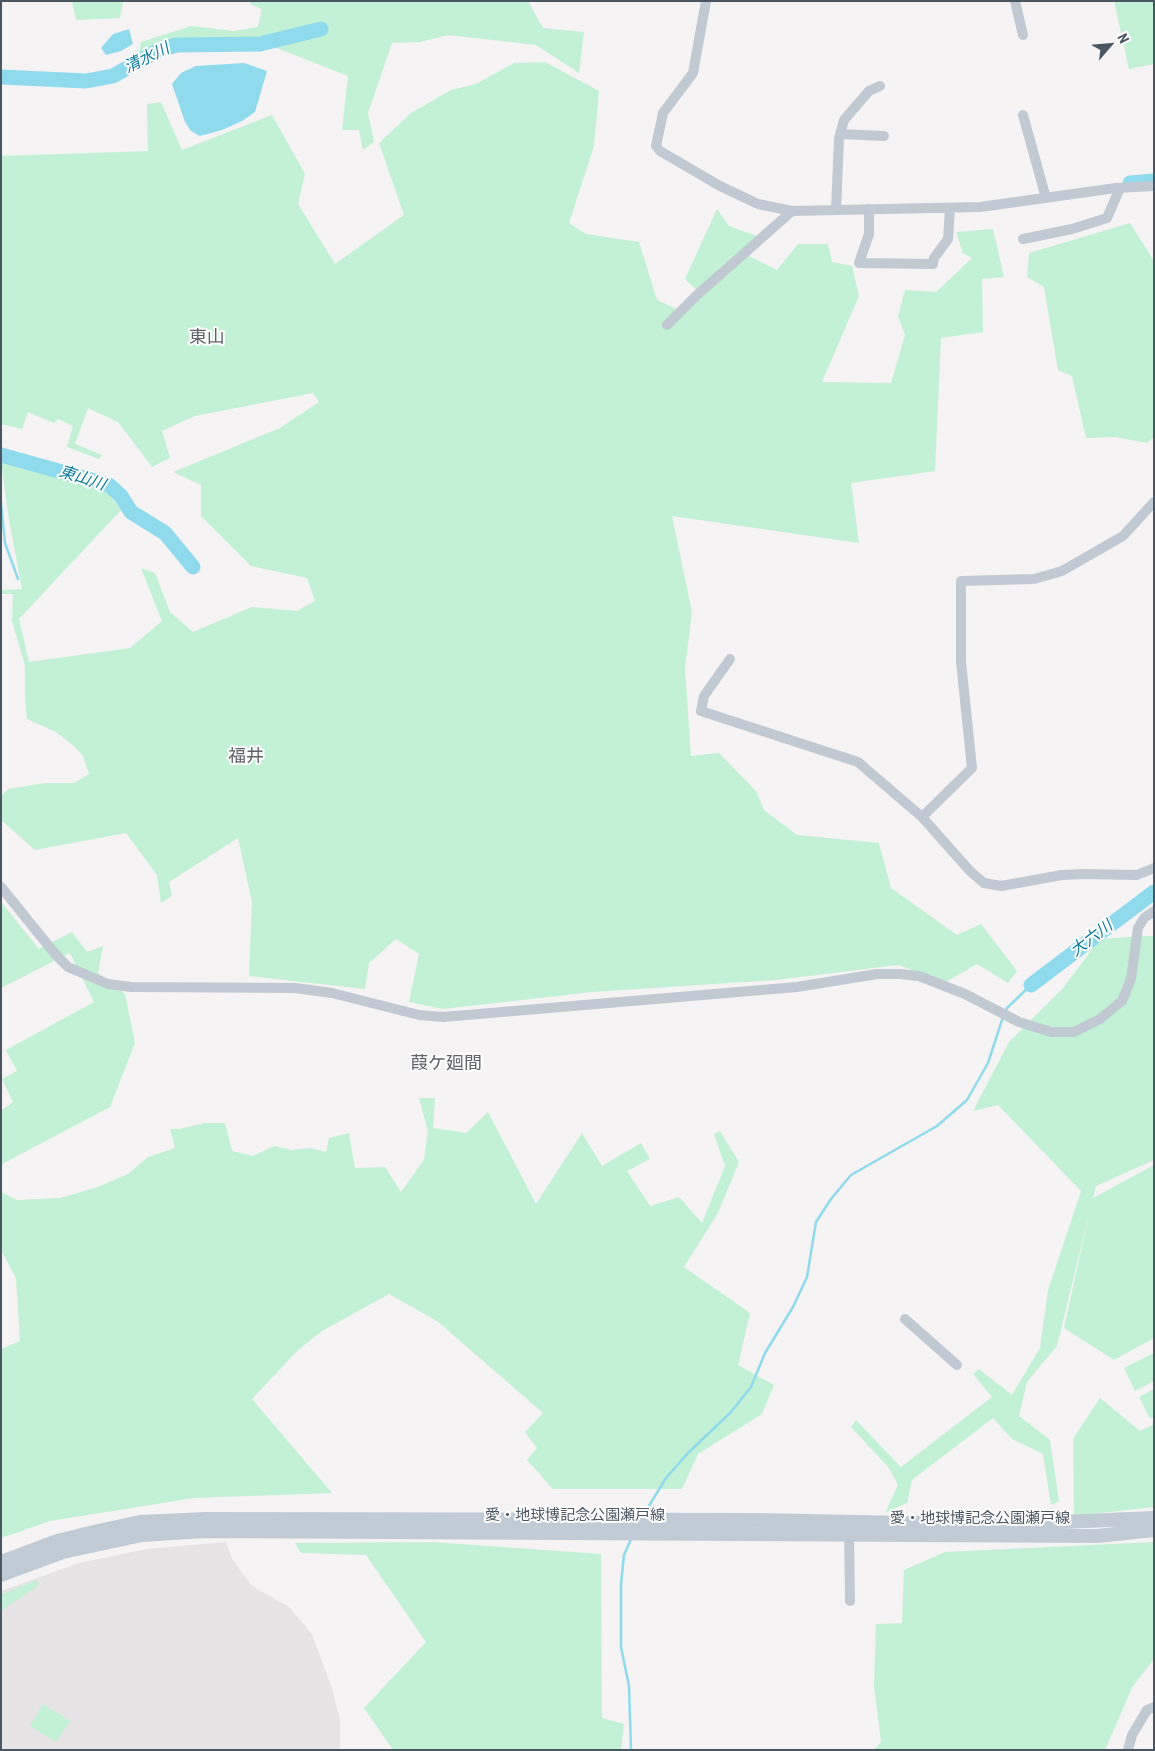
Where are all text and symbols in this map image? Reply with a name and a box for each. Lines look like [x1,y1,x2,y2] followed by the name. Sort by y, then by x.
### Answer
[1085,20,1135,70] north arrow
[1114,31,1132,46] text: N
[121,40,173,78] water label: 清水川
[189,327,225,349] district label: 東山
[56,462,108,496] water label: 東山川
[228,746,264,768] district label: 福井
[1067,917,1117,961] water label: 大六川
[410,1053,482,1075] district label: 葭ケ廻間
[485,1507,665,1525] street label: 愛・地球博記念公園瀬戸線
[890,1510,1070,1528] street label: 愛・地球博記念公園瀬戸線

